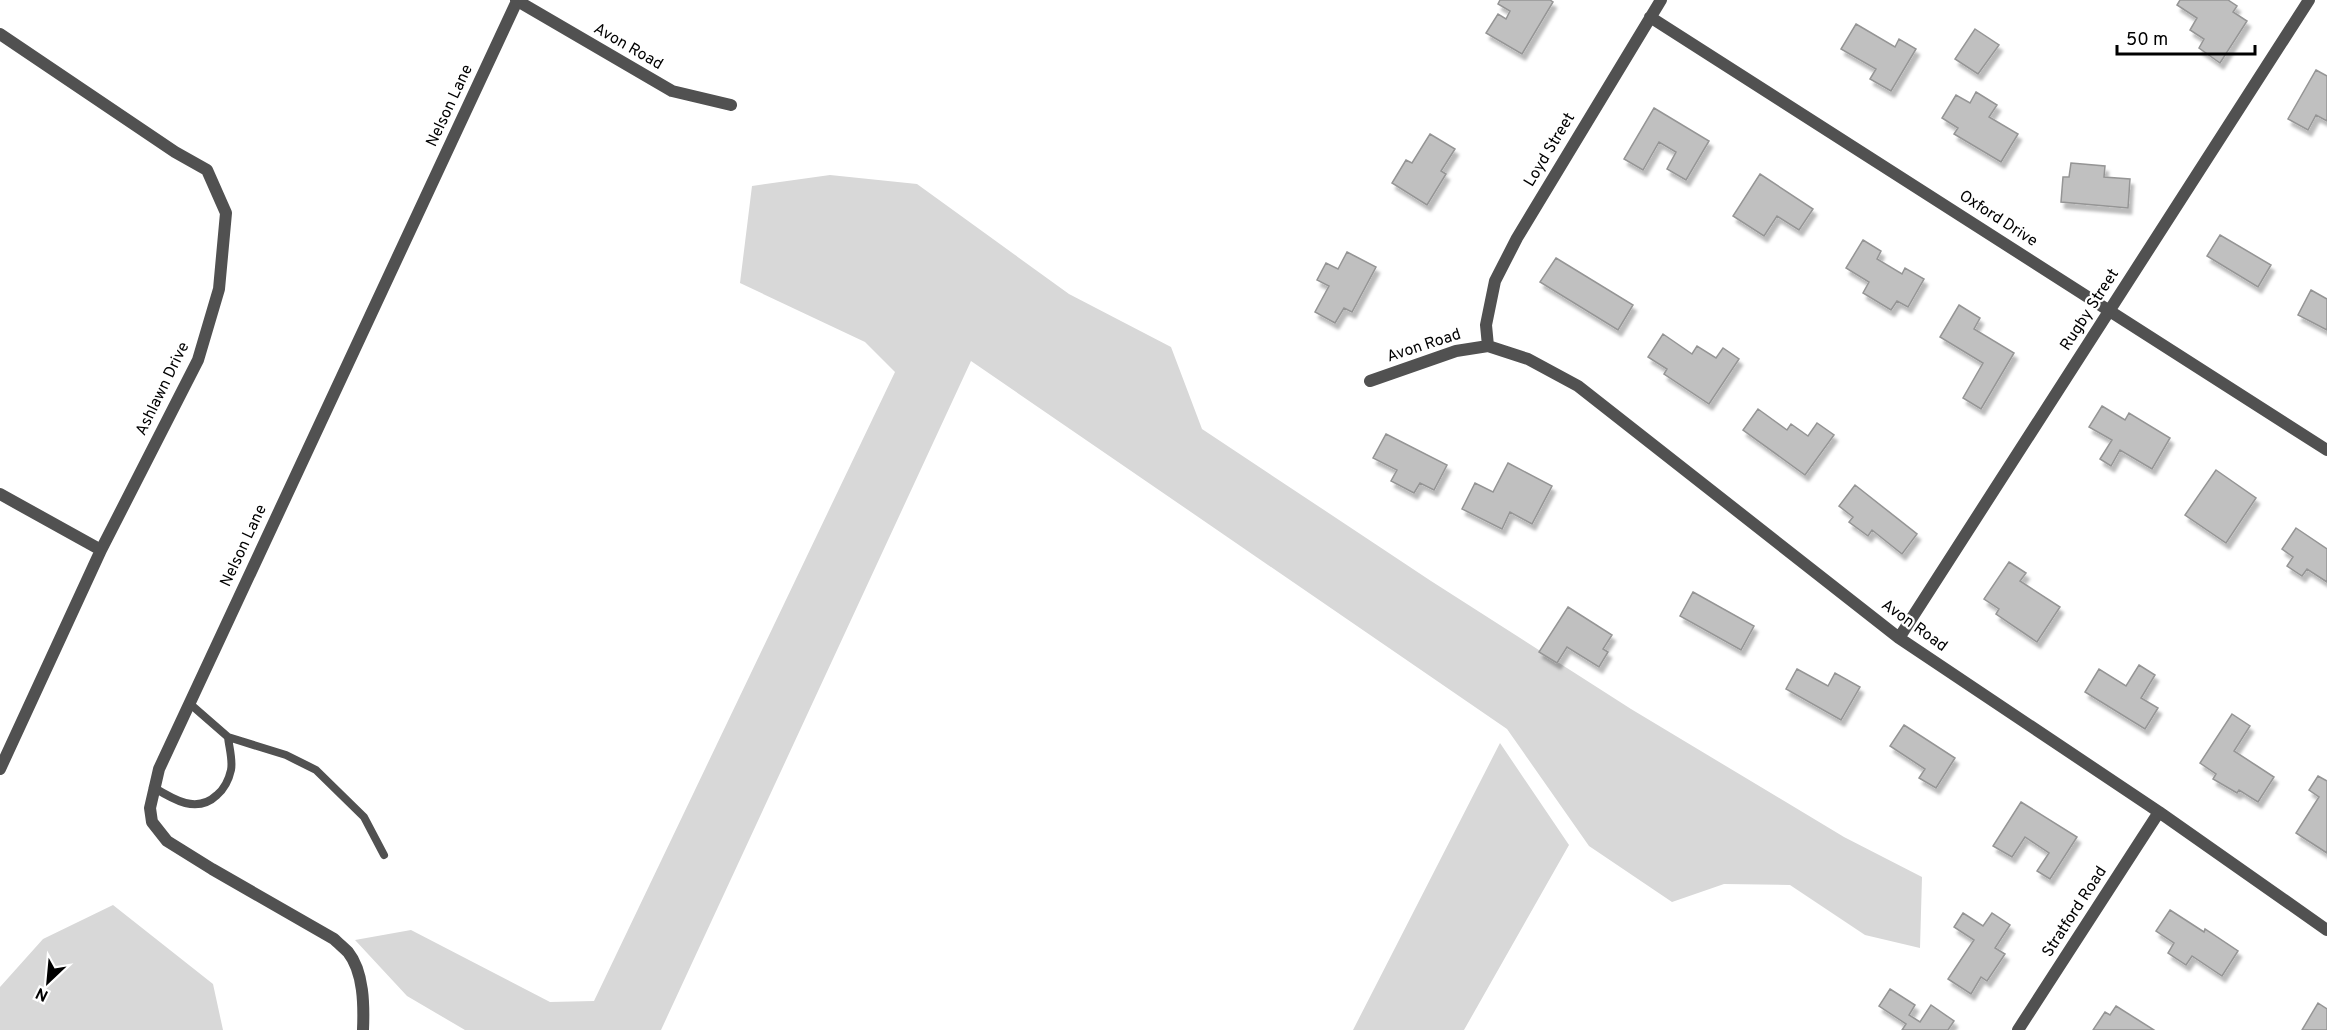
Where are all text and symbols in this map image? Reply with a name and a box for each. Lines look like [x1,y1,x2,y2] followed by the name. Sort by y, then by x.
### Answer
[2117,18,2255,56] scale bar
[590,19,666,75] street label: Avon Road
[2126,29,2168,52] text: 50 m
[422,62,478,150] street label: Nelson Lane
[1520,109,1580,191] street label: Loyd Street
[1955,186,2041,252] street label: Oxford Drive
[2056,265,2124,355] street label: Rugby Street
[1384,325,1464,367] street label: Avon Road
[132,339,194,439] street label: Ashlawn Drive
[216,502,272,590] street label: Nelson Lane
[1877,595,1951,657] street label: Avon Road
[2038,863,2112,961] street label: Stratford Road
[18,952,78,1012] north arrow
[33,982,52,1005] text: N

